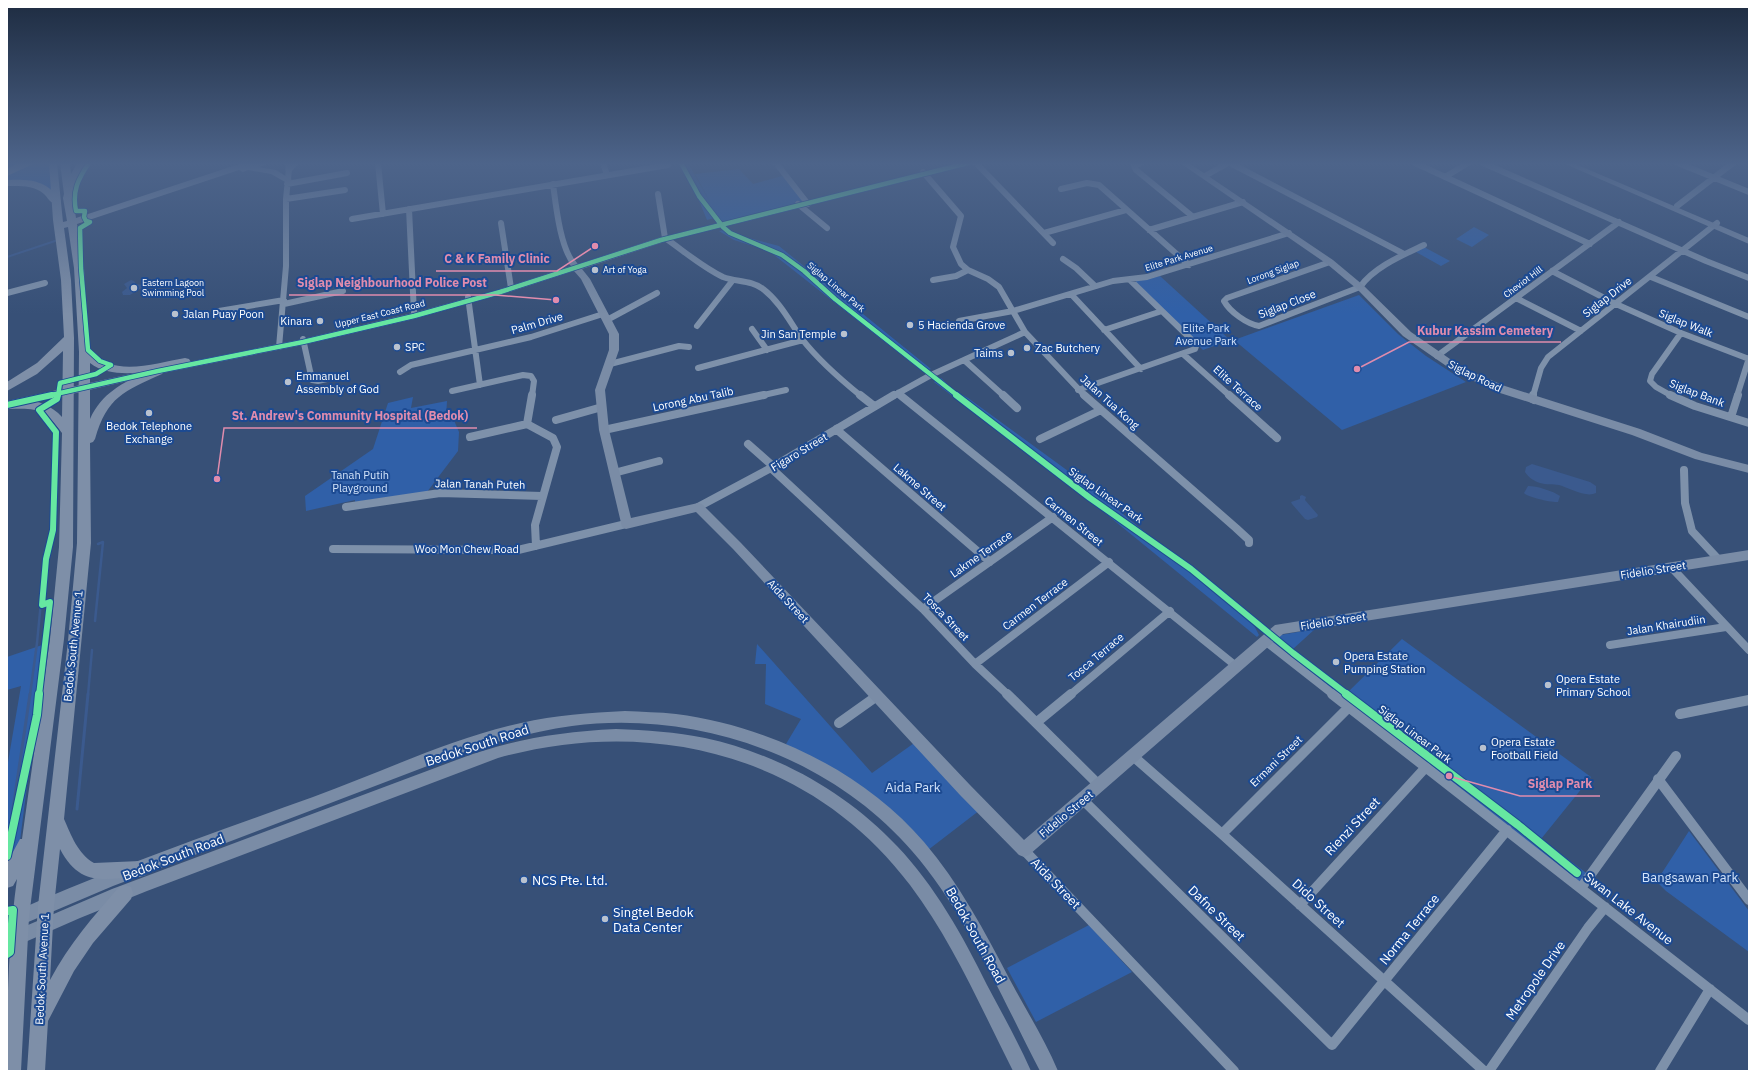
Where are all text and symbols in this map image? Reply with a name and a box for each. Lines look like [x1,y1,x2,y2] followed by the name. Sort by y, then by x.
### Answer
[1144,242,1214,273] street label: Elite Park Avenue
[436,247,557,271] callout: C & K Family Clinic
[444,251,550,266] text: C & K Family Clinic
[1245,257,1300,286] street label: Lorong Siglap
[805,259,868,314] street label: Siglap Linear Park
[1501,263,1545,300] street label: Cheviot Hill
[603,264,647,275] place label: Art of Yoga
[590,265,600,275] marker: Art of Yoga
[289,271,495,295] callout: Siglap Neighbourhood Police Post
[1580,274,1634,320] street label: Siglap Drive
[297,275,487,290] text: Siglap Neighbourhood Police Post
[142,277,205,298] place label: Eastern Lagoon Swimming Pool
[129,283,139,293] marker: Eastern Lagoon Swimming Pool
[1256,287,1318,321] street label: Siglap Close
[334,297,426,330] street label: Upper East Coast Road
[1657,306,1715,340] street label: Siglap Walk
[183,307,264,321] place label: Jalan Puay Poon
[170,309,180,319] marker: Jalan Puay Poon
[510,309,564,337] street label: Palm Drive
[280,314,312,328] place label: Kinara
[315,316,325,326] marker: Kinara
[918,318,1005,332] place label: 5 Hacienda Grove
[1409,318,1561,342] callout: Kubur Kassim Cemetery
[905,320,915,330] marker: 5 Hacienda Grove
[1175,321,1237,348] park label: Elite Park Avenue Park
[1417,323,1554,338] text: Kubur Kassim Cemetery
[761,327,836,341] place label: Jin San Temple
[839,329,849,339] marker: Jin San Temple
[405,340,425,354] place label: SPC
[1035,341,1101,355] place label: Zac Butchery
[392,342,402,352] marker: SPC
[1022,343,1032,353] marker: Zac Butchery
[974,346,1003,360] place label: Taims
[1006,348,1016,358] marker: Taims
[1446,357,1504,395] street label: Siglap Road
[1210,362,1266,414] street label: Elite Terrace
[296,369,379,396] place label: Emmanuel Assembly of God
[1078,372,1143,432] street label: Jalan Tua Kong
[1667,376,1727,410] street label: Siglap Bank
[283,377,293,387] marker: Emmanuel Assembly of God
[651,384,735,414] street label: Lorong Abu Talib
[224,404,477,428] callout: St. Andrew's Community Hospital (Bedok)
[144,408,154,418] marker: Bedok Telephone Exchange
[232,408,468,423] text: St. Andrew's Community Hospital (Bedok)
[106,419,192,446] place label: Bedok Telephone Exchange
[768,430,830,474] street label: Figaro Street
[891,460,949,514] street label: Lakme Street
[1066,464,1146,526] street label: Siglap Linear Park
[331,468,389,495] park label: Tanah Putih Playground
[435,476,525,492] street label: Jalan Tanah Puteh
[1042,493,1106,549] street label: Carmen Street
[947,527,1015,581] street label: Lakme Terrace
[415,542,519,556] street label: Woo Mon Chew Road
[1619,558,1687,582] street label: Fidelio Street
[1000,575,1070,633] street label: Carmen Terrace
[764,576,812,626] street label: Aida Street
[60,589,86,702] street label: Bedok South Avenue 1
[920,590,972,644] street label: Tosca Street
[1299,609,1367,633] street label: Fidelio Street
[1626,612,1706,638] street label: Jalan Khairudiin
[1065,630,1127,684] street label: Tosca Terrace
[1344,649,1425,676] place label: Opera Estate Pumping Station
[1331,657,1341,667] marker: Opera Estate Pumping Station
[1556,672,1631,699] place label: Opera Estate Primary School
[1543,680,1553,690] marker: Opera Estate Primary School
[1376,702,1455,766] street label: Siglap Linear Park
[423,721,531,770] street label: Bedok South Road
[1247,732,1305,790] street label: Ermani Street
[1491,735,1558,762] place label: Opera Estate Football Field
[1478,743,1488,753] marker: Opera Estate Football Field
[1520,772,1600,796] callout: Siglap Park
[1528,776,1592,791] text: Siglap Park
[885,779,941,796] park label: Aida Park
[1036,787,1096,841] street label: Fidelio Street
[1321,793,1384,859] street label: Rienzi Street
[120,830,226,885] street label: Bedok South Road
[1027,854,1084,913] street label: Aida Street
[1581,868,1677,948] street label: Swan Lake Avenue
[1642,869,1738,886] park label: Bangsawan Park
[532,872,608,889] place label: NCS Pte. Ltd.
[519,875,529,885] marker: NCS Pte. Ltd.
[1289,875,1349,932] street label: Dido Street
[1184,882,1249,945] street label: Dafne Street
[942,884,1009,986] street label: Bedok South Road
[1376,890,1443,968] street label: Norma Terrace
[613,904,694,936] place label: Singtel Bedok Data Center
[32,913,52,1025] street label: Bedok South Avenue 1
[600,914,610,924] marker: Singtel Bedok Data Center
[1502,937,1569,1023] street label: Metropole Drive

